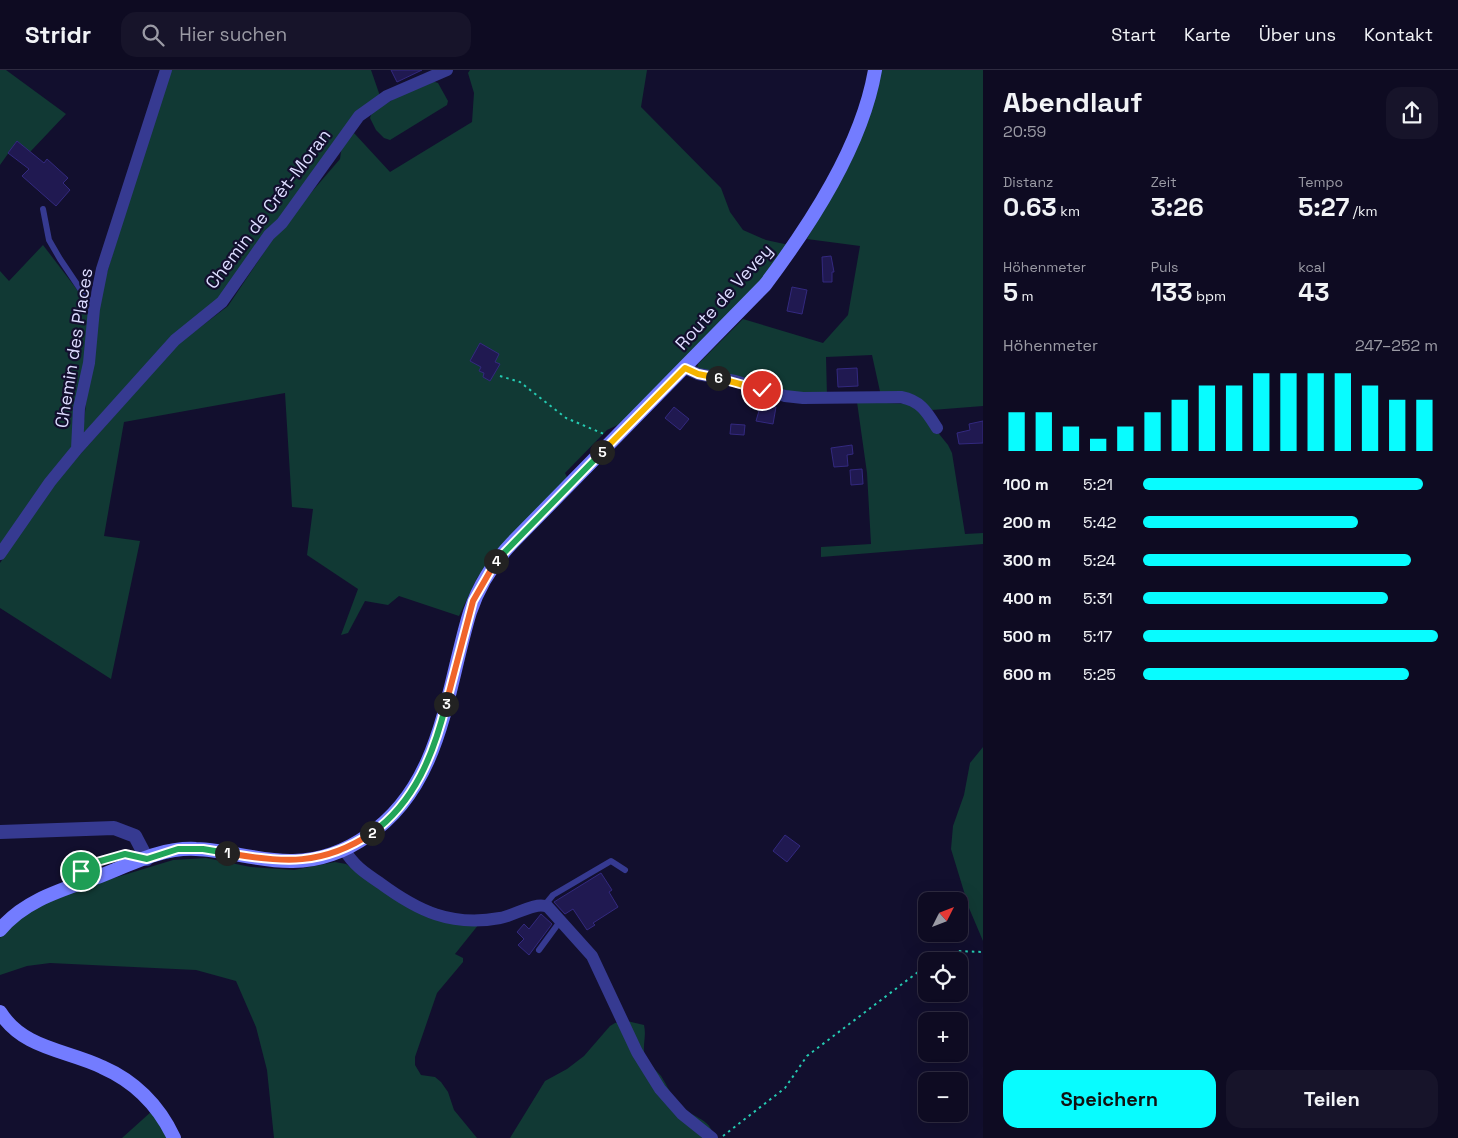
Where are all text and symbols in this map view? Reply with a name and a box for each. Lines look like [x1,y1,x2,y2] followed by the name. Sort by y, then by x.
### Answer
[121,12,471,57] search box
[25,19,91,50] text: Stridr
[139,21,167,49] icon: search
[179,22,287,47] text: Hier suchen
[1111,23,1156,46] text: Start
[1184,23,1231,46] text: Karte
[1259,23,1336,46] text: Über uns
[1364,23,1433,46] text: Kontakt
[1003,84,1143,120] text: Abendlauf
[1386,87,1438,139] button: share
[1003,121,1046,142] text: 20:59
[200,124,335,293] street label: Chemin de Crêt-Moran
[1003,173,1053,191] text: Distanz
[1151,173,1177,191] text: Zeit
[1298,173,1343,191] text: Tempo
[1003,191,1057,223] text: 0.63
[1151,191,1204,223] text: 3:26
[1298,191,1349,223] text: 5:27
[1057,202,1080,220] text: km
[1349,202,1378,220] text: /km
[670,239,777,355] street label: Route de Vevey
[1003,258,1086,276] text: Höhenmeter
[1151,258,1178,276] text: Puls
[1298,258,1325,276] text: kcal
[50,266,97,429] street label: Chemin des Places
[1003,276,1018,308] text: 5
[1151,276,1192,308] text: 133
[1298,276,1329,308] text: 43
[1018,287,1034,305] text: m
[1192,287,1226,305] text: bpm
[1003,335,1098,356] text: Höhenmeter
[1355,335,1438,356] text: 247–252 m
[706,366,730,390] pin: 6
[714,369,723,387] text: 6
[741,369,783,411] pin
[748,376,776,404] icon: check
[590,440,614,464] pin: 5
[598,443,607,461] text: 5
[1003,474,1049,495] text: 100 m
[1083,474,1113,495] text: 5:21
[1003,512,1051,533] text: 200 m
[1083,512,1116,533] text: 5:42
[484,548,508,574] pin: 4
[1003,550,1051,571] text: 300 m
[1083,550,1116,571] text: 5:24
[492,552,501,570] text: 4
[1003,588,1052,609] text: 400 m
[1083,588,1113,609] text: 5:31
[1003,626,1051,647] text: 500 m
[1083,626,1112,647] text: 5:17
[1003,664,1051,685] text: 600 m
[1083,664,1116,685] text: 5:25
[434,692,458,716] pin: 3
[442,695,451,713] text: 3
[360,820,384,846] pin: 2
[368,824,377,842] text: 2
[214,840,240,866] pin: 1
[224,844,231,862] text: 1
[60,850,102,892] pin
[67,857,95,885] icon: arrive
[918,892,968,942] north arrow
[918,892,968,1122] map controls
[918,952,968,1002] button: locate
[918,1012,968,1062] button: +
[1003,1070,1216,1128] button: Speichern
[1226,1070,1438,1128] button: Teilen
[918,1072,968,1122] button: −

